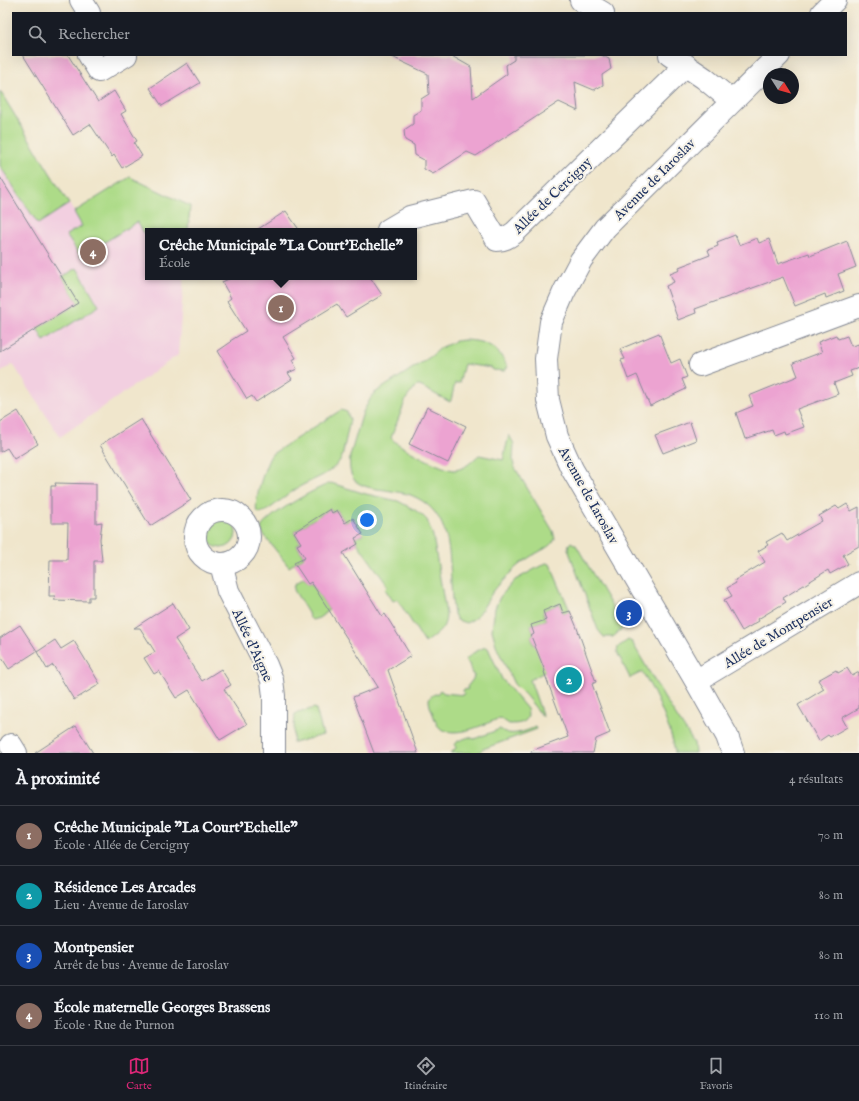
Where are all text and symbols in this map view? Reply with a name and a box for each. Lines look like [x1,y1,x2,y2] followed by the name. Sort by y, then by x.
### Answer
[12,12,847,56] search box
[26,23,48,45] icon: search
[58,25,130,44] text: Rechercher
[763,68,799,104] north arrow
[609,134,700,225] street label: Avenue de Iaroslav
[509,153,596,239] street label: Allée de Cercigny
[145,228,417,280] popup
[159,236,403,255] text: Crêche Municipale "La Court'Echelle"
[80,237,106,267] pin: 4
[159,255,190,272] text: École
[268,293,294,323] pin: 1
[553,443,623,548] street label: Avenue de Iaroslav
[357,510,377,530] your location
[720,593,836,673] street label: Allée de Montpensier
[616,598,642,628] pin: 3
[227,605,277,685] street label: Allée d'Aigne
[556,665,582,695] pin: 2
[16,769,100,790] text: À proximité
[789,771,843,788] text: 4 résultats
[54,818,298,837] text: Crêche Municipale "La Court'Echelle"
[27,827,31,844] text: 1
[818,827,843,844] text: 70 m
[54,837,189,854] text: École · Allée de Cercigny
[54,878,196,897] text: Résidence Les Arcades
[26,887,32,904] text: 2
[819,887,843,904] text: 80 m
[54,897,189,914] text: Lieu · Avenue de Iaroslav
[54,938,134,957] text: Montpensier
[27,947,31,964] text: 3
[819,947,843,964] text: 80 m
[54,957,229,974] text: Arrêt de bus · Avenue de Iaroslav
[54,998,270,1017] text: École maternelle Georges Brassens
[26,1007,32,1024] text: 4
[814,1007,843,1024] text: 110 m
[54,1017,175,1034] text: École · Rue de Purnon
[126,1055,152,1093] tab: Carte
[404,1055,447,1093] tab: Itinéraire
[700,1055,733,1093] tab: Favoris

